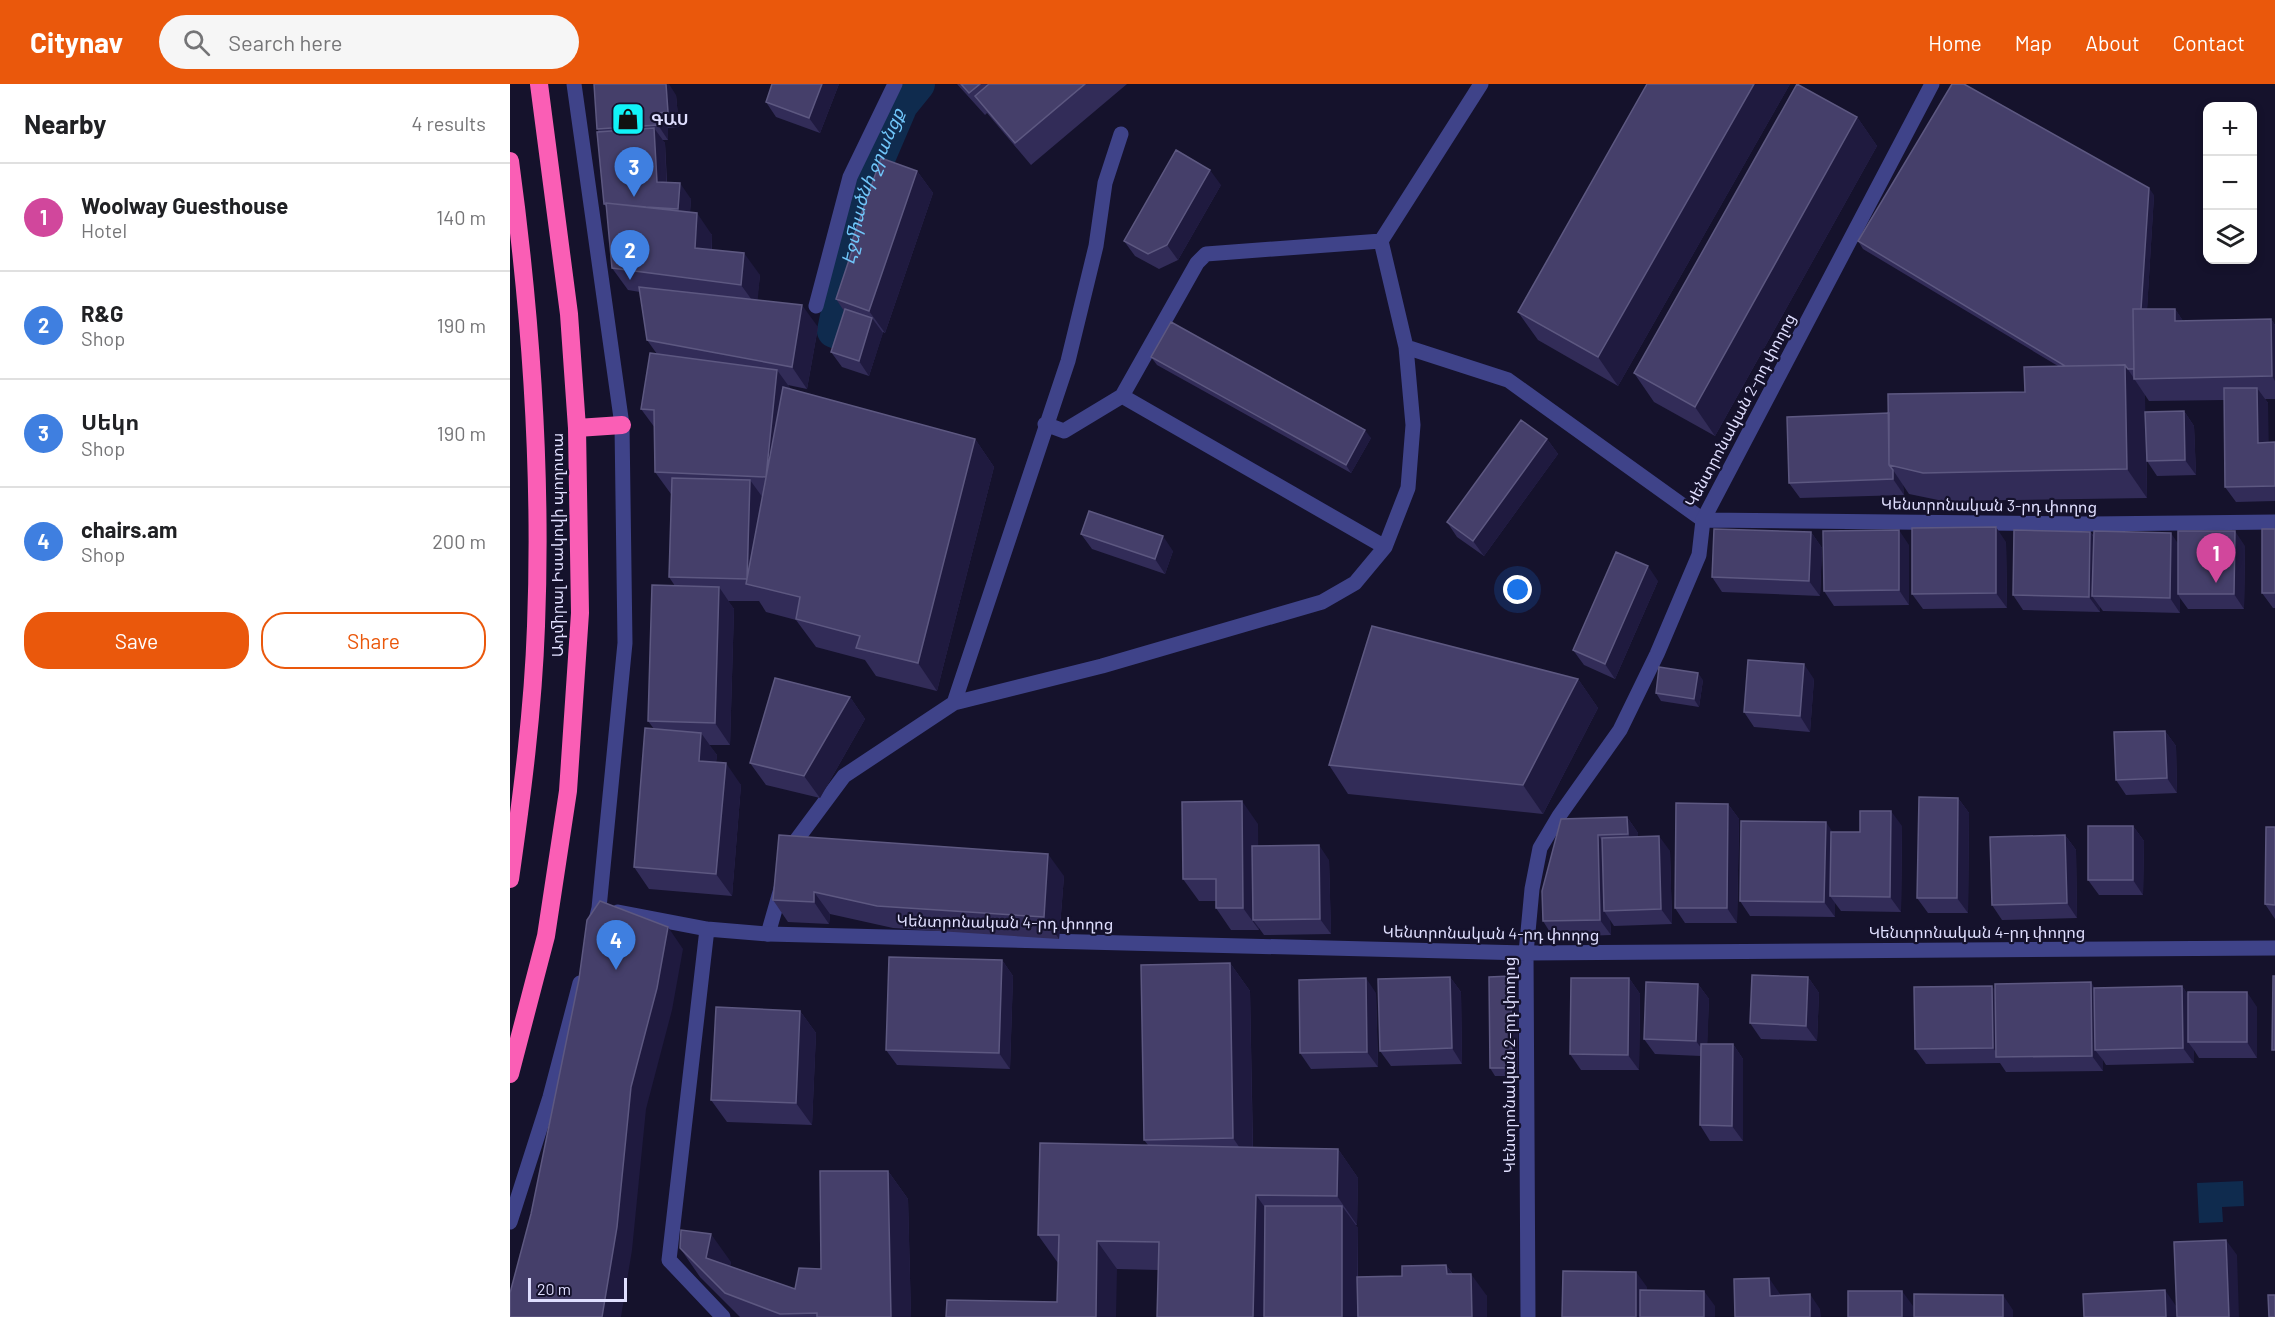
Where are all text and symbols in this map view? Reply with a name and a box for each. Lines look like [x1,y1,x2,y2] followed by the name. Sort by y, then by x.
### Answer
[159,15,579,69] search box
[30,25,123,59] text: Citynav
[180,26,213,59] icon: search
[228,29,343,55] text: Search here
[1928,30,1982,55] text: Home
[2015,30,2052,55] text: Map
[2085,30,2140,55] text: About
[2173,30,2245,55] text: Contact
[610,101,646,137] shop icon: ԳԱՍ
[2203,102,2257,264] map controls
[2203,102,2257,156] button: +
[836,104,910,266] water label: Էջմիածնի ջրանցք
[24,108,106,139] text: Nearby
[651,109,689,128] place label: ԳԱՍ
[411,111,486,135] text: 4 results
[614,147,654,197] pin: 3
[2203,156,2257,210] button: −
[81,192,288,218] text: Woolway Guesthouse
[40,205,47,229] text: 1
[436,205,486,229] text: 140 m
[2203,210,2257,264] button: layers
[81,218,127,242] text: Hotel
[610,230,650,280] pin: 2
[81,300,123,326] text: R&G
[1680,310,1800,510] street label: Կենտրոնական 2-րդ փողոց
[38,313,49,337] text: 2
[437,313,486,337] text: 190 m
[81,326,125,350] text: Shop
[81,408,139,434] text: Սեկո
[38,421,49,445] text: 3
[437,421,486,445] text: 190 m
[547,433,567,657] street label: Ադմիրալ Իսակովի պողոտա
[81,436,125,460] text: Shop
[1881,493,2097,517] street label: Կենտրոնական 3-րդ փողոց
[81,516,177,542] text: chairs.am
[37,529,50,553] text: 4
[432,529,486,553] text: 200 m
[2196,534,2236,583] pin: 1
[81,542,125,566] text: Shop
[1503,575,1532,604] your location
[24,612,249,669] button: Save
[261,612,486,669] button: Share
[896,910,1114,934] street label: Կենտրոնական 4-րդ փողոց
[596,920,636,970] pin: 4
[1382,921,1600,945] street label: Կենտրոնական 4-րդ փողոց
[1869,922,2085,942] street label: Կենտրոնական 4-րդ փողոց
[1499,957,1519,1173] street label: Կենտրոնական 2-րդ փողոց
[528,1275,627,1302] scale bar
[537,1279,571,1298] text: 20 m

